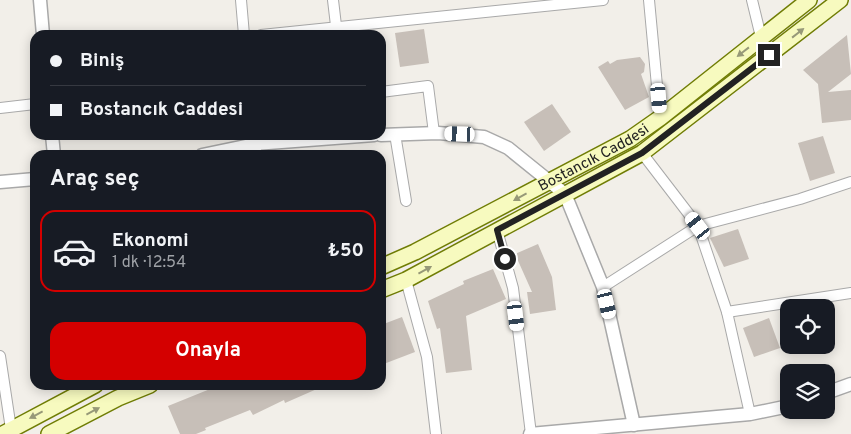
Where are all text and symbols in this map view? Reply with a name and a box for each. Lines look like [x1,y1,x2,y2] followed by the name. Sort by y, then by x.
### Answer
[791,28,804,39] one-way arrow
[758,44,780,66] route end
[737,46,750,57] one-way arrow
[80,49,124,73] text: Biniş
[650,82,667,114] car
[80,98,243,122] text: Bostancık Caddesi
[535,121,653,197] street label: Bostancık Caddesi
[444,126,475,142] car
[50,166,140,193] text: Araç seç
[513,193,527,201] one-way arrow
[682,210,713,242] car
[52,229,97,274] icon: car
[112,229,189,253] text: Ekonomi
[327,239,364,263] text: ₺50
[494,248,516,270] route start
[112,253,186,273] text: 1 dk · 12:54
[419,265,432,274] one-way arrow
[596,288,617,320] car
[780,299,835,419] map controls
[780,299,835,354] button: locate
[506,300,525,332] car
[50,322,366,380] button: Onayla
[780,364,835,419] button: layers
[85,407,100,415] one-way arrow
[29,411,44,419] one-way arrow

